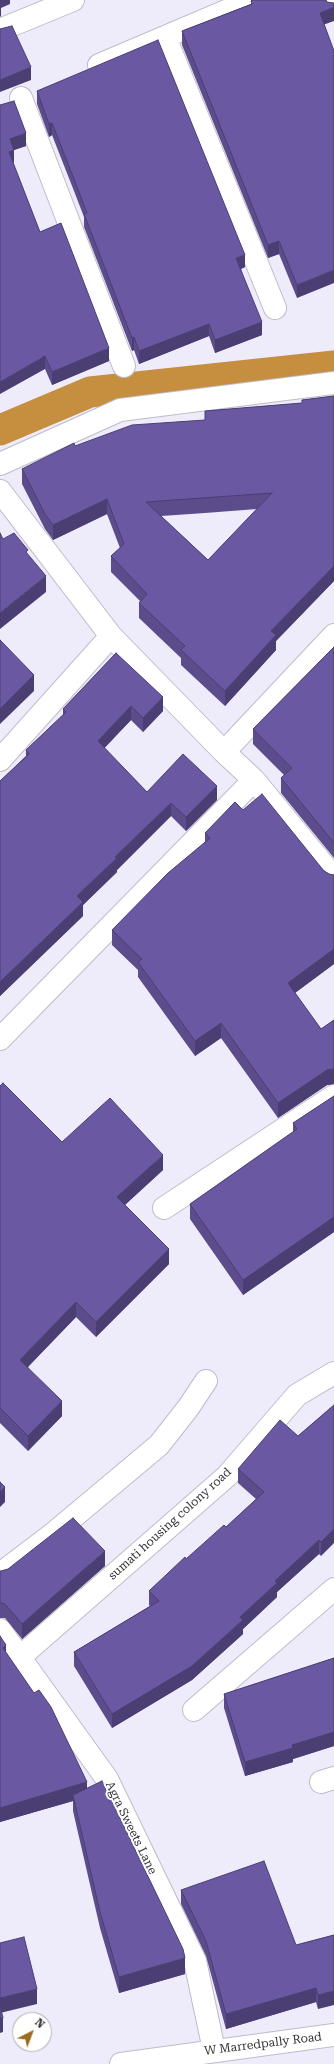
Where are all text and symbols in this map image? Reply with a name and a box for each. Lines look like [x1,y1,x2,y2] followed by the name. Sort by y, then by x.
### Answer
[106,1465,234,1583] street label: sumati housing colony road
[102,1779,160,1877] street label: Agra Sweets Lane
[12,2012,52,2052] north arrow
[32,2016,47,2031] text: N
[203,2030,323,2058] street label: W Marredpally Road

